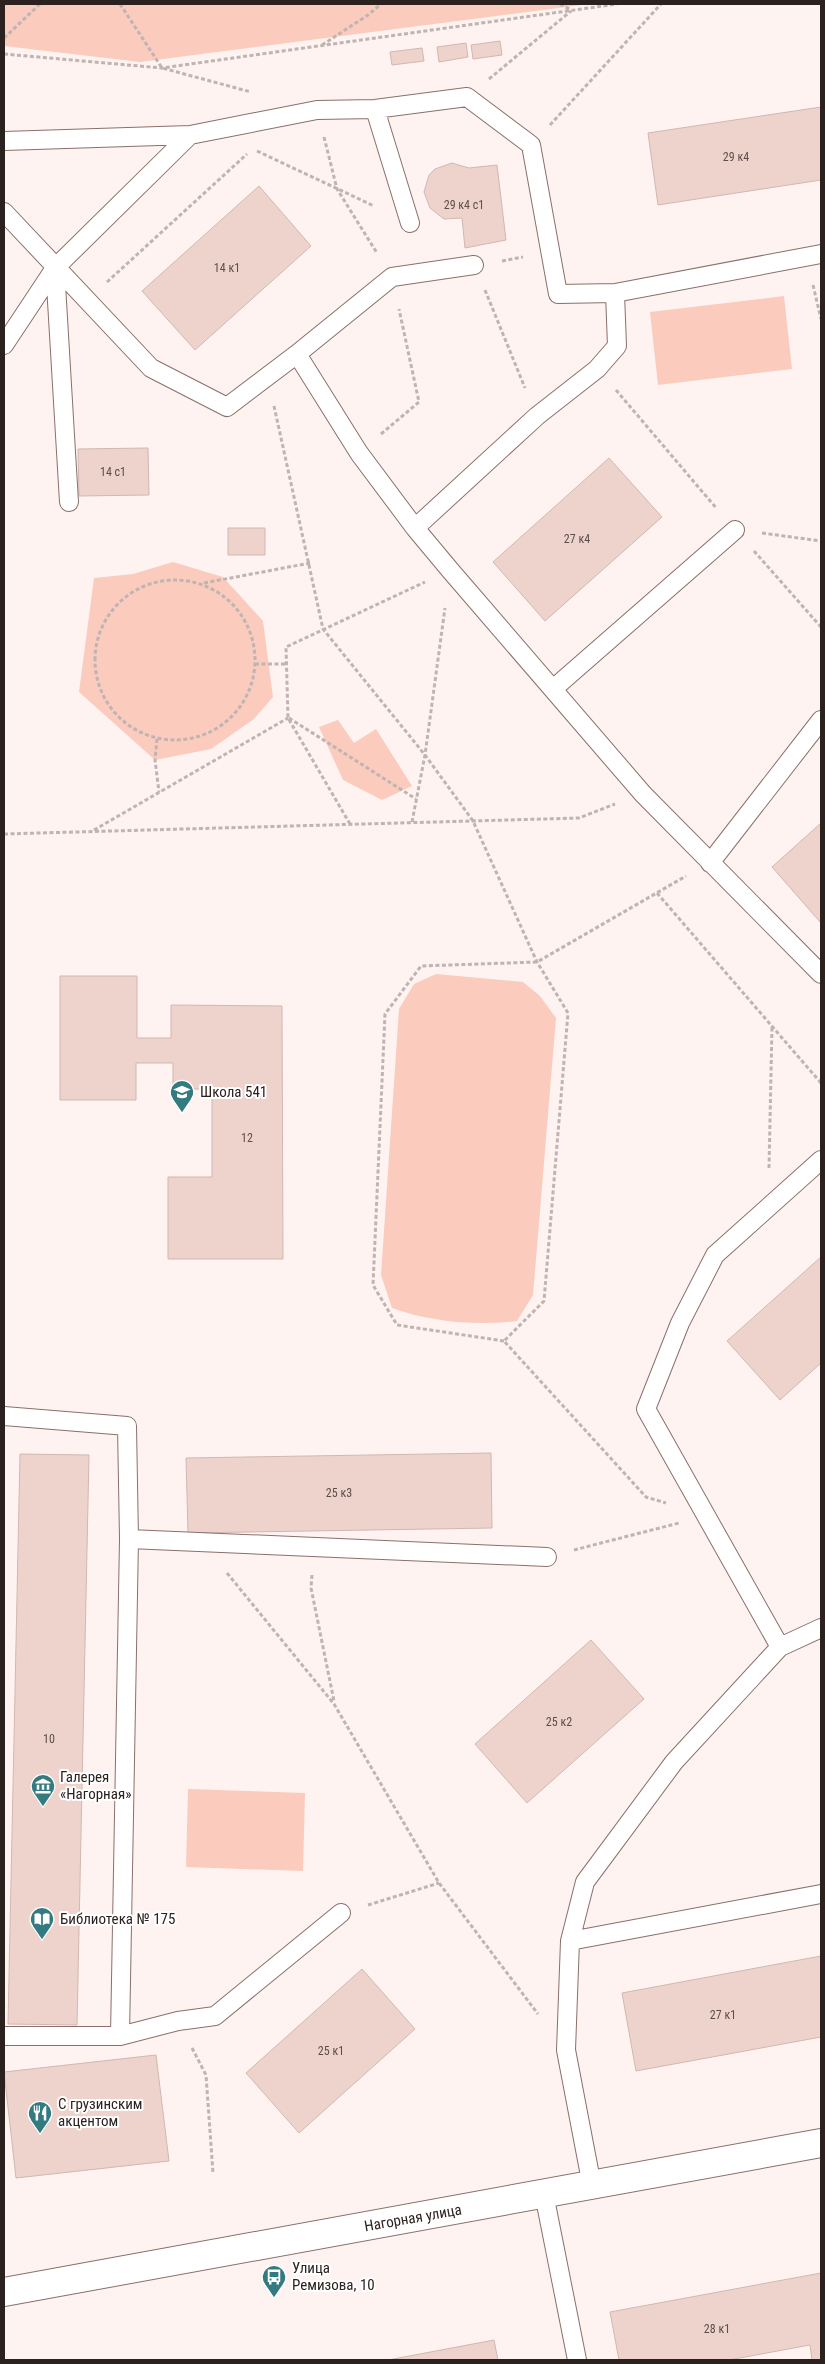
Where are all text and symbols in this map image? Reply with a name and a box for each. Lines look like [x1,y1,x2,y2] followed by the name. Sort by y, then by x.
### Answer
[723,150,749,164] house number: 29 к4
[444,198,484,212] house number: 29 к4 с1
[214,261,240,275] house number: 14 к1
[100,465,126,479] house number: 14 с1
[564,532,590,546] house number: 27 к4
[169,1079,195,1113] school or university icon: Школа 541
[200,1083,267,1101] place label: Школа 541
[241,1131,253,1145] house number: 12
[326,1486,352,1500] house number: 25 к3
[546,1715,572,1729] house number: 25 к2
[43,1732,55,1746] house number: 10
[60,1768,131,1803] place label: Галерея «Нагорная»
[30,1773,56,1807] museum icon: Галерея «Нагорная»
[29,1906,55,1940] library icon: Библиотека № 175
[60,1910,175,1928] place label: Библиотека № 175
[710,2008,736,2022] house number: 27 к1
[318,2044,344,2058] house number: 25 к1
[58,2095,143,2130] place label: С грузинским акцентом
[27,2100,53,2134] restaurant icon: С грузинским акцентом
[363,2201,463,2235] street label: Нагорная улица
[292,2259,375,2294] place label: Улица Ремизова, 10
[261,2264,287,2298] bus stop icon: Улица Ремизова, 10
[704,2322,730,2336] house number: 28 к1

